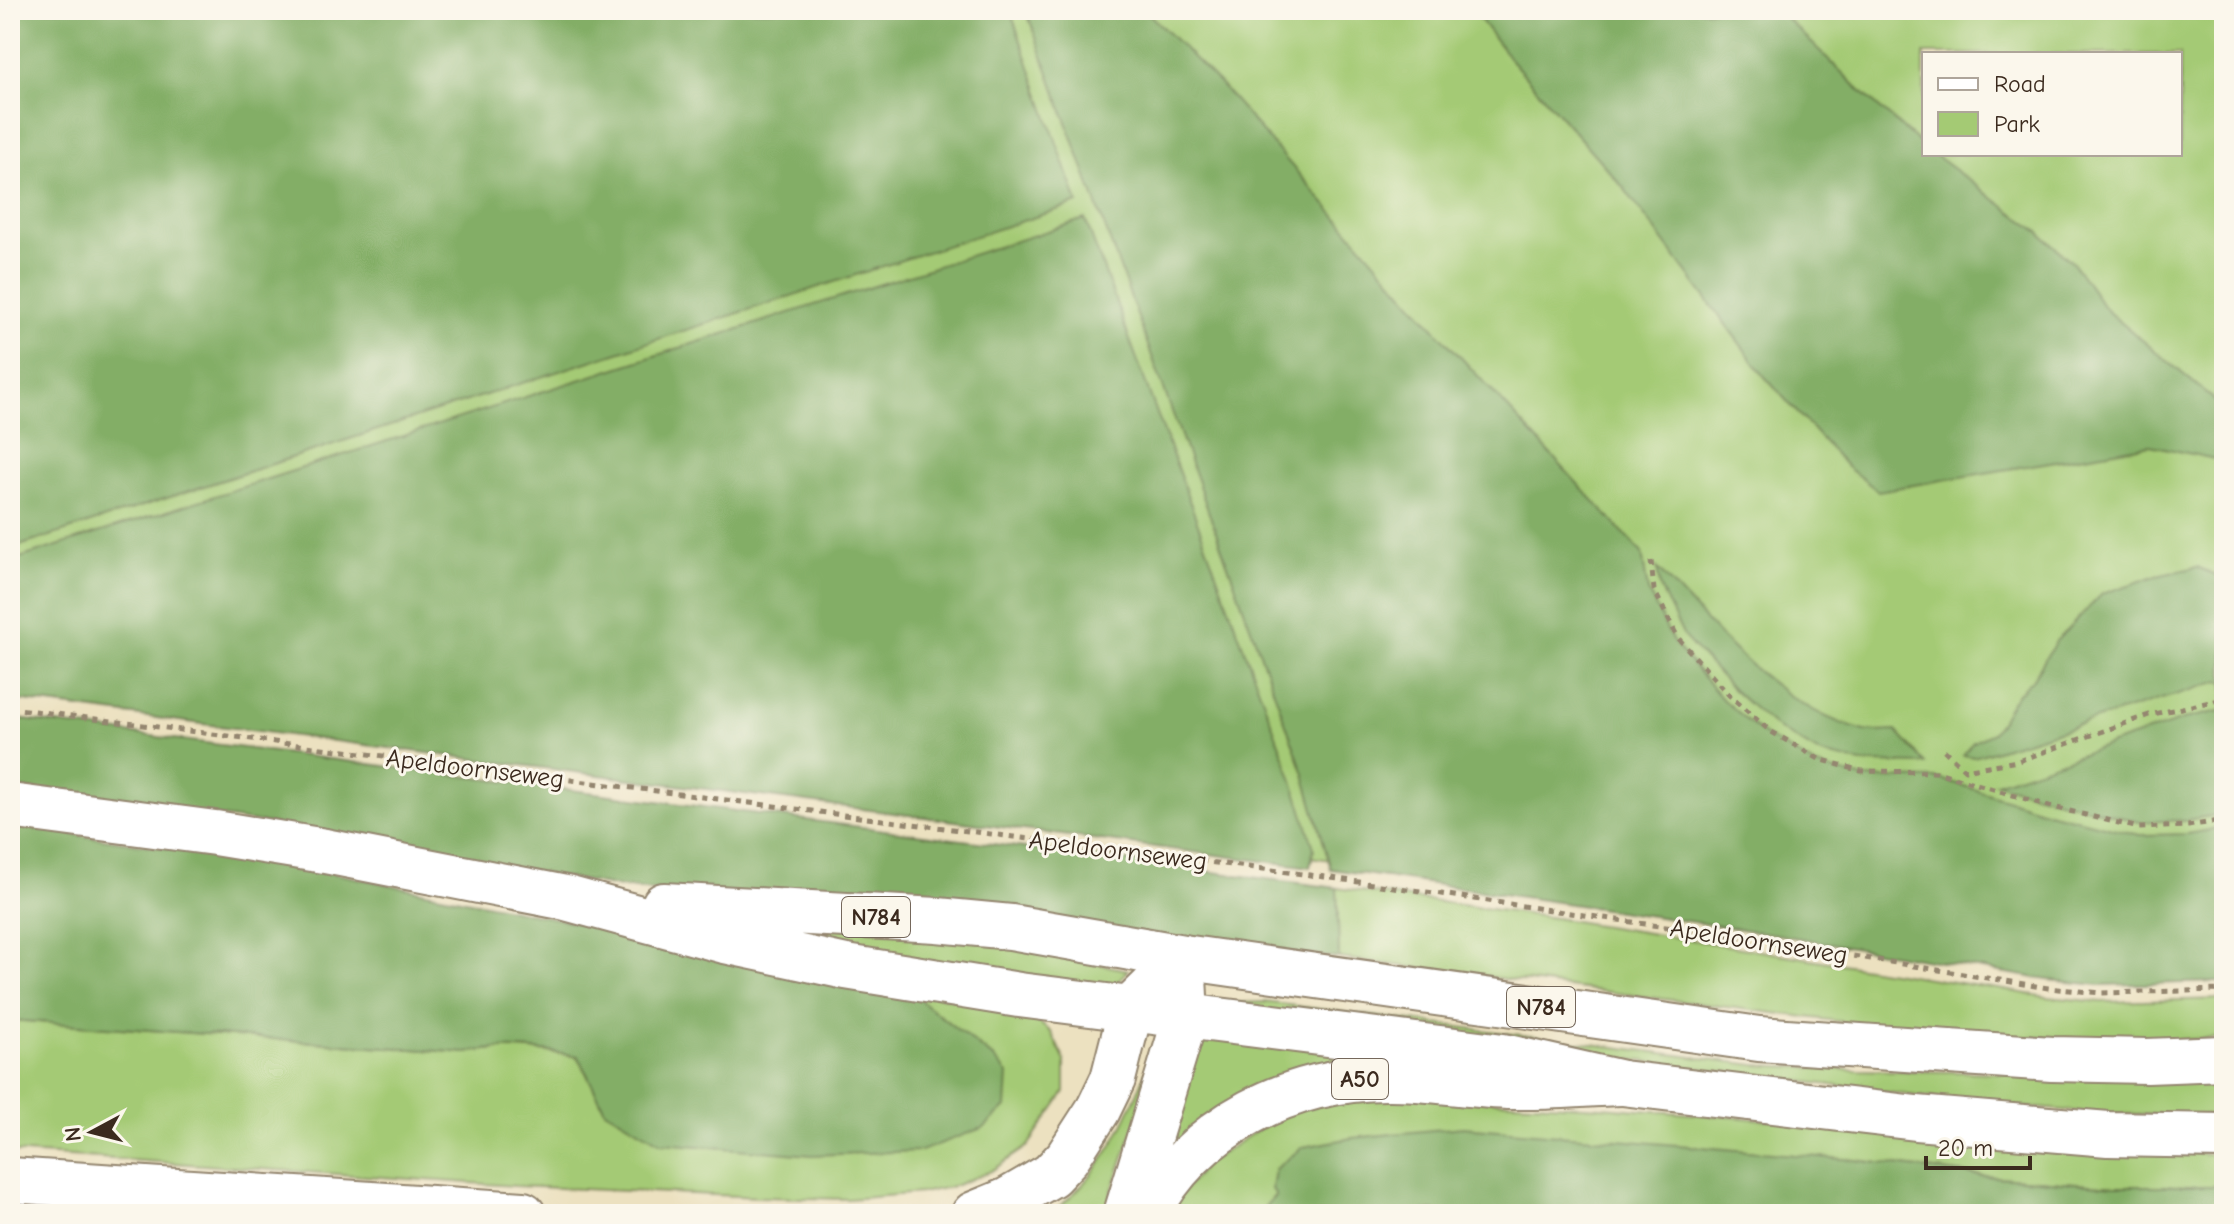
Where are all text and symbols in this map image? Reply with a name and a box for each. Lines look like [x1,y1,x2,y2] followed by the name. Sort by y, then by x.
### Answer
[1922,52,2182,156] legend
[1994,70,2046,98] text: Road
[1994,110,2040,138] text: Park
[384,743,566,795] street label: Apeldoornseweg
[1027,825,1209,877] street label: Apeldoornseweg
[842,897,910,937] road number: N784
[1668,913,1850,971] street label: Apeldoornseweg
[1507,987,1575,1027] road number: N784
[1332,1059,1388,1099] road number: A50
[52,1092,132,1172] north arrow
[1926,1120,2030,1170] scale bar
[59,1126,87,1143] text: N
[1938,1134,1993,1162] text: 20 m

